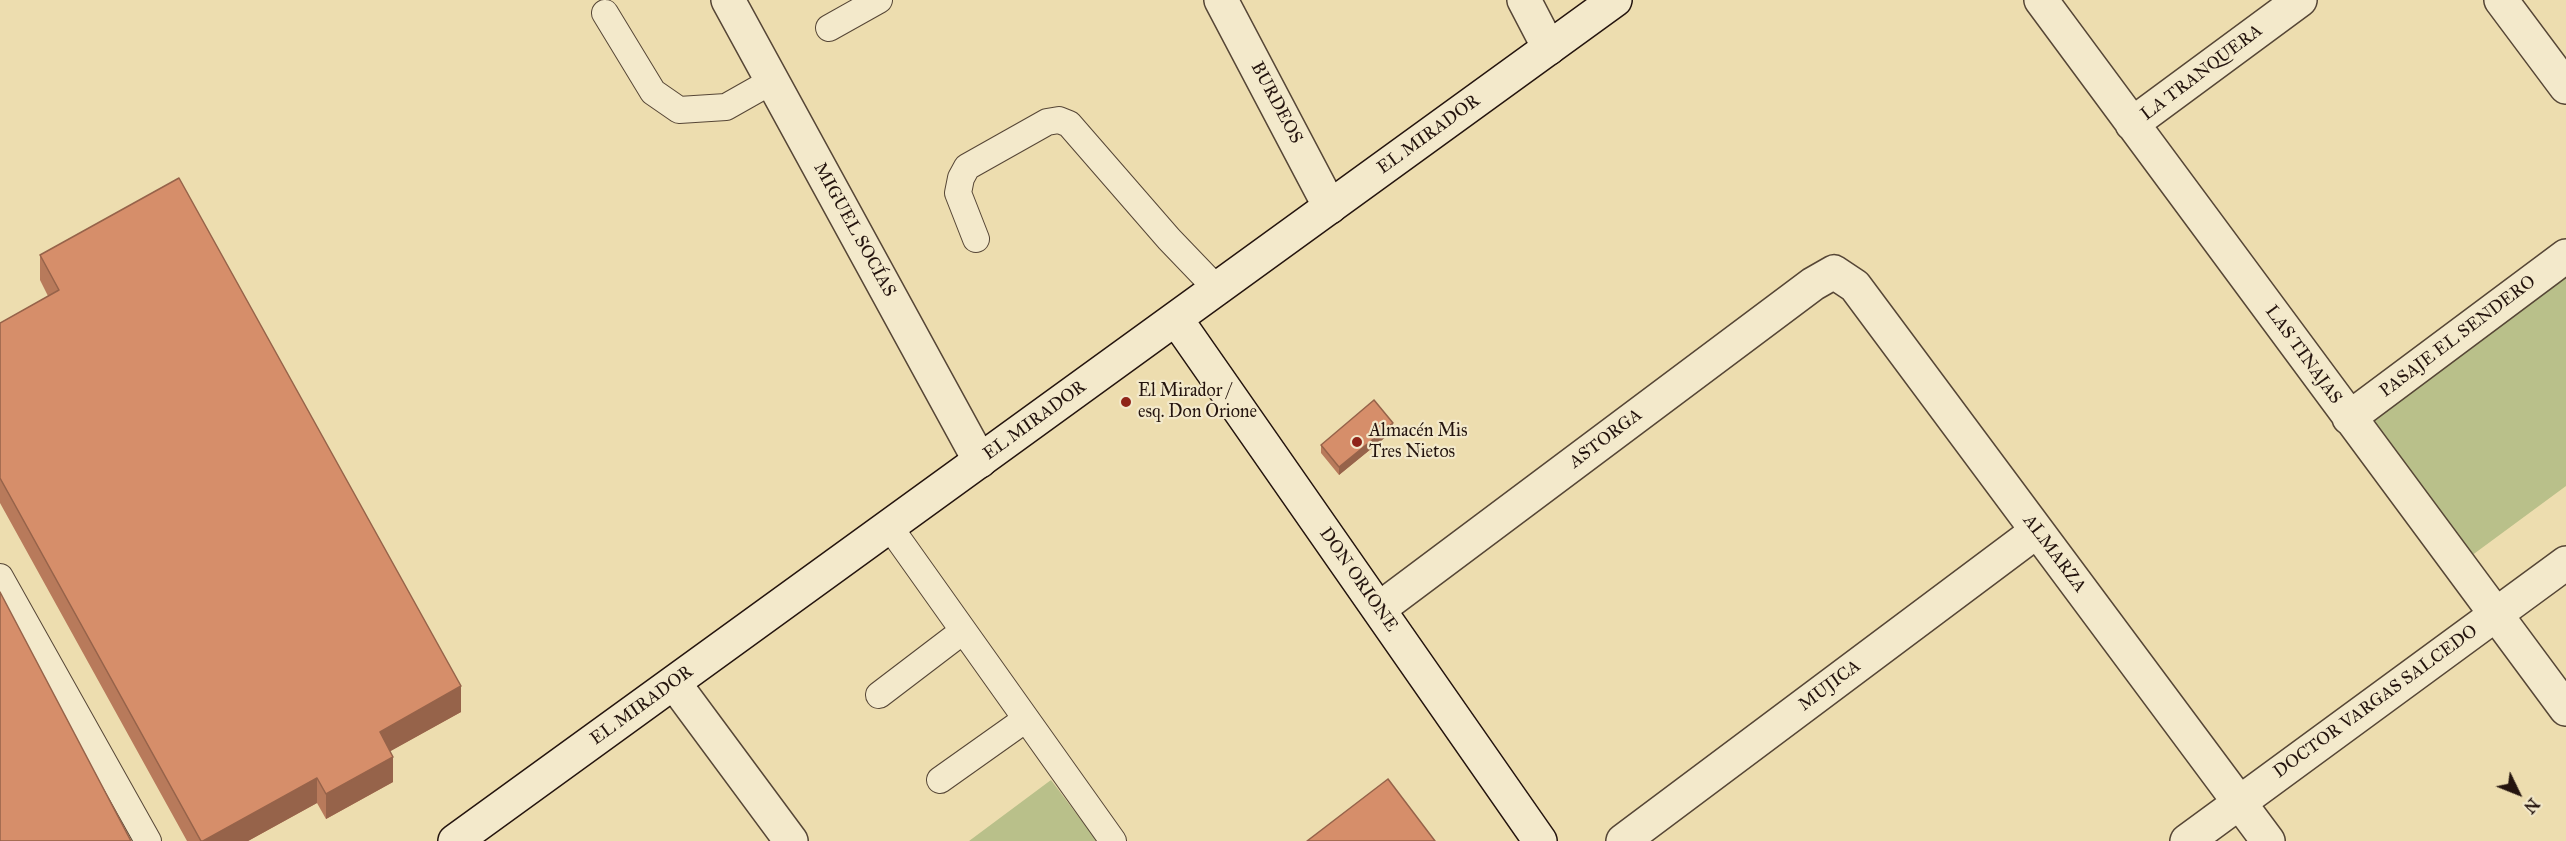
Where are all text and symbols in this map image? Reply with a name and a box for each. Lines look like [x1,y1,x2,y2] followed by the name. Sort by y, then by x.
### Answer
[2137,20,2267,126] street label: LA TRANQUERA
[1245,58,1307,148] street label: BURDEOS
[1373,91,1485,179] street label: EL MIRADOR
[808,159,900,301] street label: MIGUEL SOCÍAS
[2376,271,2540,403] street label: PASAJE EL SENDERO
[2260,301,2346,409] street label: LAS TINAJAS
[979,377,1091,465] street label: EL MIRADOR
[1138,381,1257,424] place label: El Mirador / esq. Don Orione
[1119,395,1133,409] marker: El Mirador / esq. Don Orione
[1565,405,1647,473] street label: ASTORGA
[1369,421,1467,464] place label: Almacén Mis Tres Nietos
[1350,435,1364,449] marker: Almacén Mis Tres Nietos
[2018,511,2090,597] street label: ALMARZA
[1314,524,1402,636] street label: DON ORIONE
[2270,621,2482,783] street label: DOCTOR VARGAS SALCEDO
[1795,656,1865,716] street label: MUJICA
[586,662,698,750] street label: EL MIRADOR
[2488,763,2548,823] north arrow
[2520,794,2543,817] text: N

